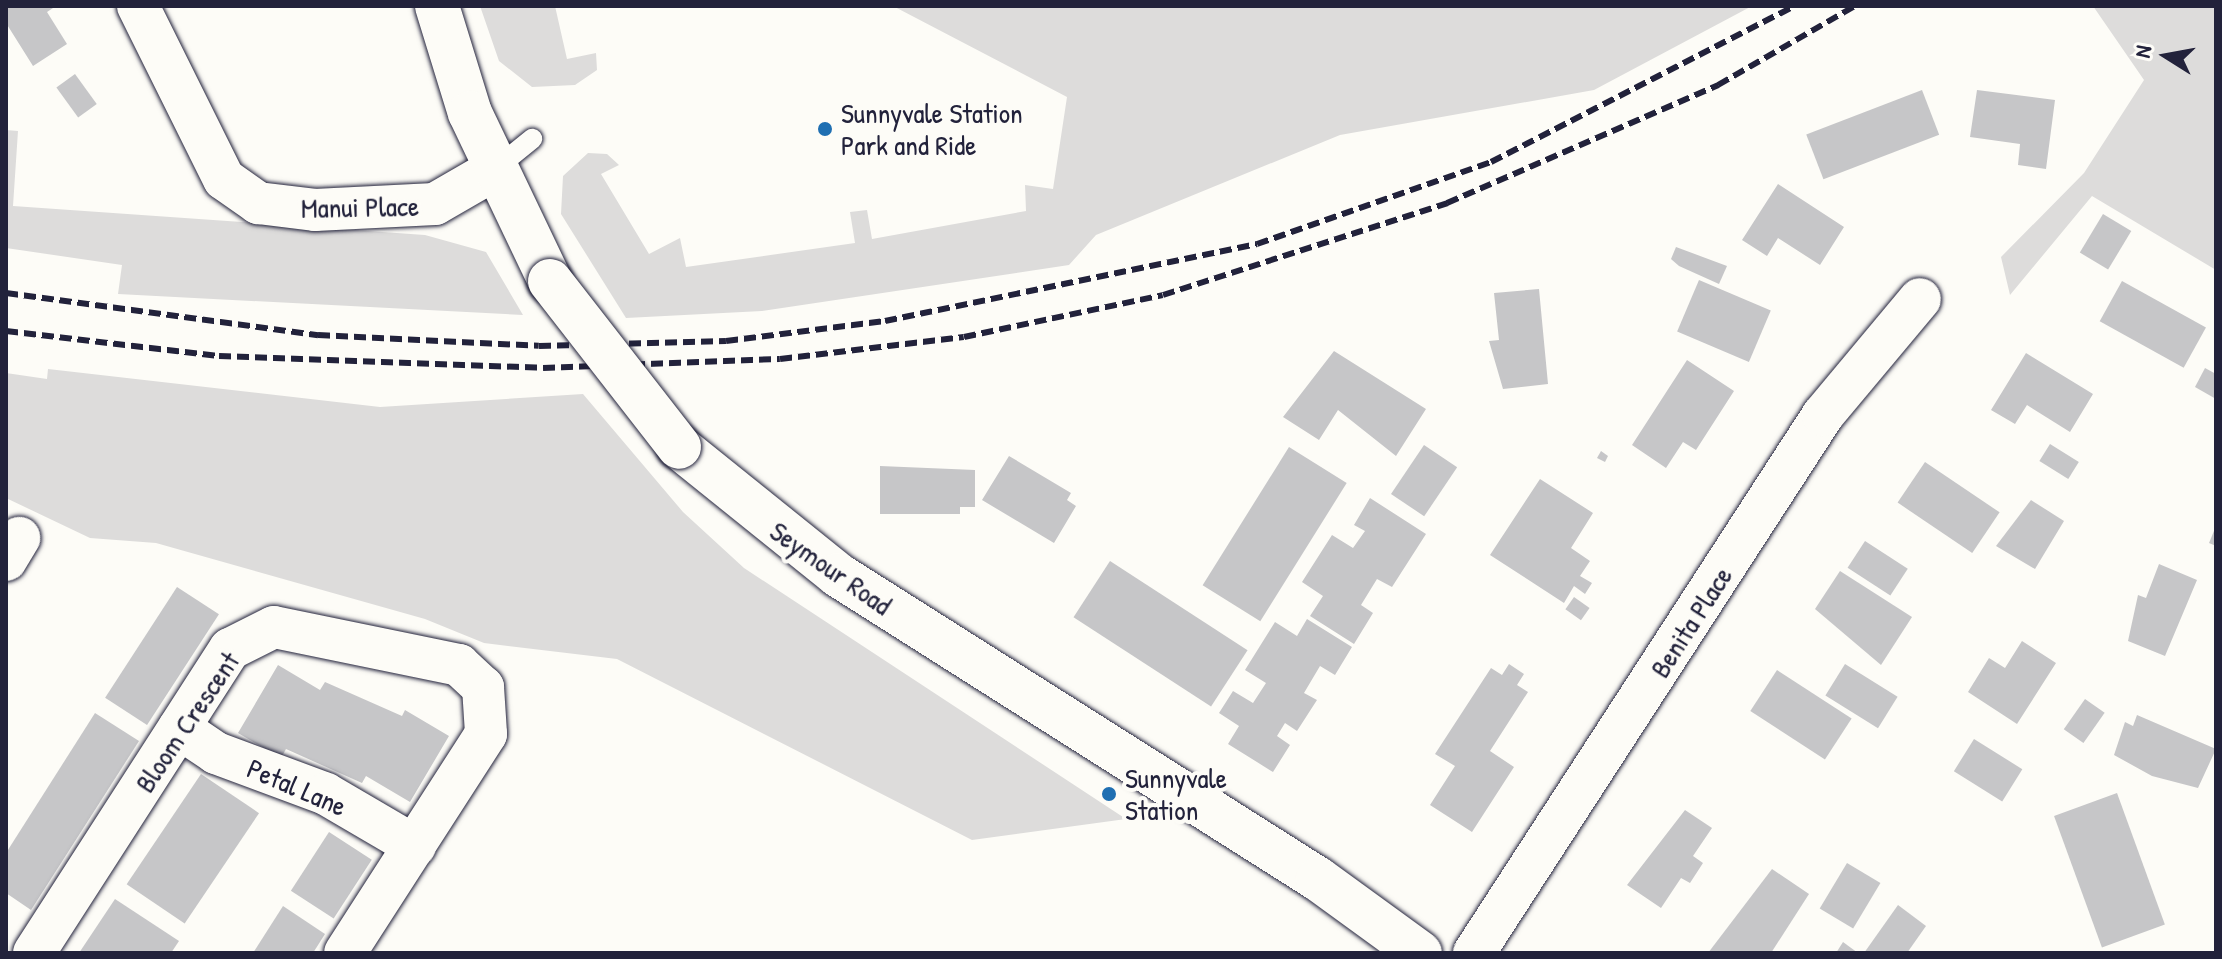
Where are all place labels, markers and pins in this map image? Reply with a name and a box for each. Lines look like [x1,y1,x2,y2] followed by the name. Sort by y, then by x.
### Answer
[841,96,1023,162] place label: Sunnyvale Station Park and Ride
[816,120,834,138] marker: Sunnyvale Station Park and Ride
[1125,761,1227,827] place label: Sunnyvale Station
[1100,785,1118,803] marker: Sunnyvale Station

